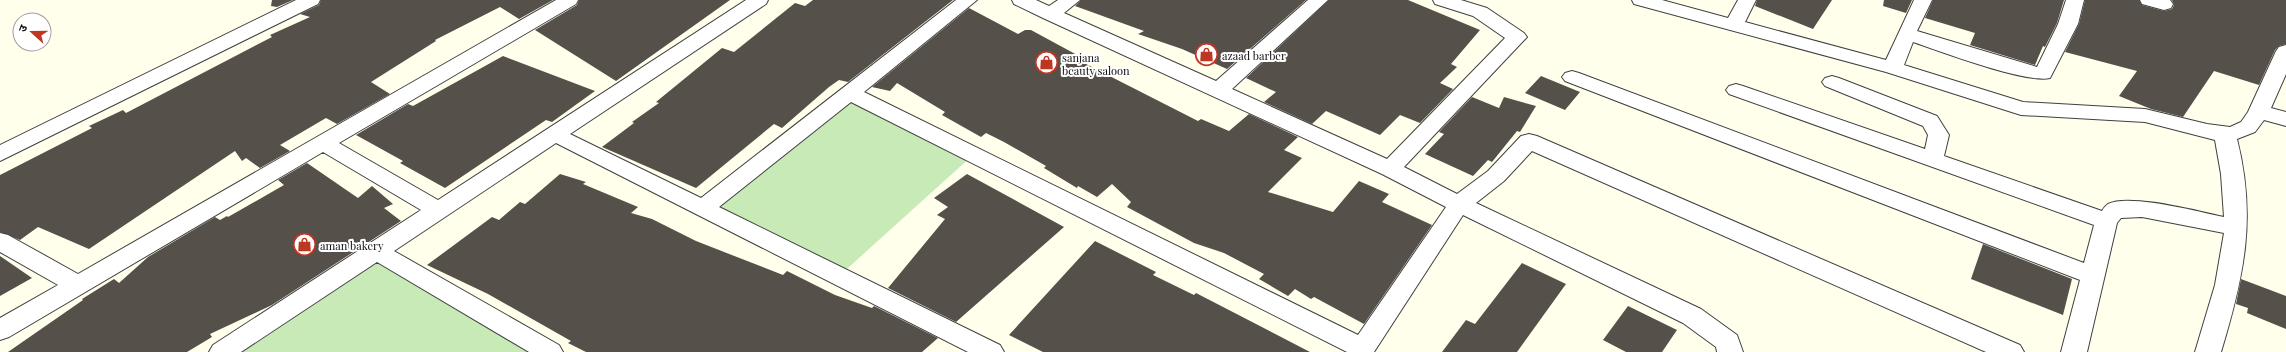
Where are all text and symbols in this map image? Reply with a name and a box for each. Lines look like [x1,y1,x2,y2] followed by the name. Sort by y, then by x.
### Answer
[12,12,52,52] north arrow
[14,22,31,34] text: उ
[1193,42,1219,68] shop icon: azaad barber
[1222,48,1286,63] place label: azaad barber
[1034,50,1060,76] shop icon: sanjana beauty saloon
[1062,50,1130,78] place label: sanjana beauty saloon
[291,232,317,258] shop icon: aman bakery
[320,238,384,253] place label: aman bakery

